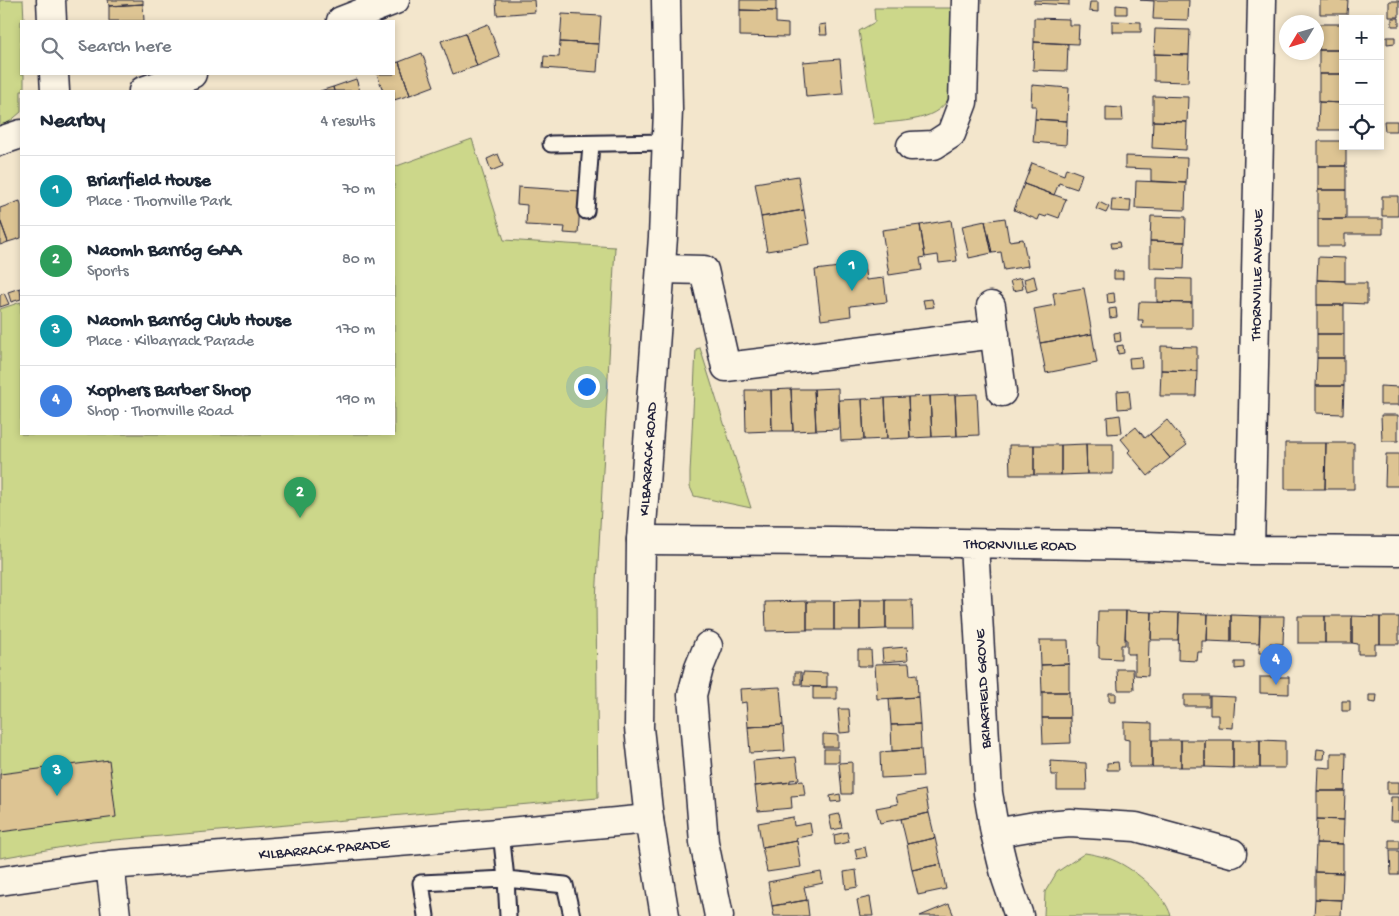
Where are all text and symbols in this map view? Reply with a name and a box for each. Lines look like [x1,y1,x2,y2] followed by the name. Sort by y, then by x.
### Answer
[1279,15,1324,60] north arrow
[1339,15,1384,150] map controls
[1339,15,1384,60] button: +
[20,20,395,75] search box
[38,34,66,62] icon: search
[78,36,172,59] text: Search here
[1339,60,1384,105] button: −
[1339,105,1384,150] button: locate
[40,110,105,135] text: Nearby
[320,113,375,132] text: 4 results
[87,170,211,193] text: Briarfield House
[53,181,59,200] text: 1
[342,181,375,200] text: 70 m
[87,193,231,212] text: Place · Thornville Park
[1248,209,1268,342] street label: THORNVILLE AVENUE
[87,240,241,263] text: Naomh Barróg GAA
[836,250,868,291] pin: 1
[52,251,60,270] text: 2
[342,251,375,270] text: 80 m
[87,263,129,282] text: Sports
[87,310,291,333] text: Naomh Barróg Club House
[52,321,60,340] text: 3
[336,321,375,340] text: 170 m
[87,333,254,352] text: Place · Kilbarrack Parade
[574,374,600,400] your location
[87,380,251,403] text: Xophers Barber Shop
[52,391,60,410] text: 4
[336,391,375,410] text: 190 m
[636,401,662,517] street label: KILBARRACK ROAD
[87,403,233,422] text: Shop · Thornville Road
[284,477,316,518] pin: 2
[963,536,1077,556] street label: THORNVILLE ROAD
[972,628,996,750] street label: BRIARFIELD GROVE
[1260,644,1292,685] pin: 4
[41,755,73,796] pin: 3
[258,835,391,865] street label: KILBARRACK PARADE

